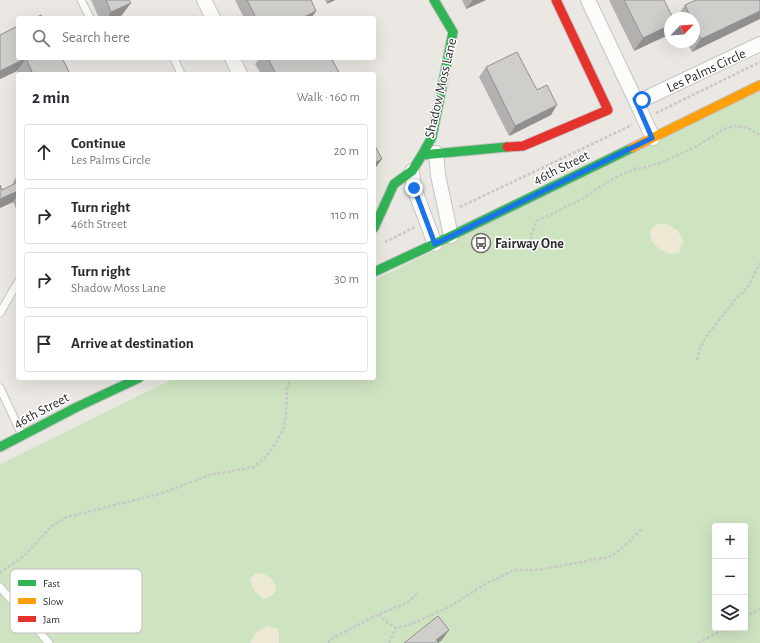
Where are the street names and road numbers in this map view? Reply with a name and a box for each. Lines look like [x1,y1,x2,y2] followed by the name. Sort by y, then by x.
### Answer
[423,37,459,140] street label: Shadow Moss Lane
[665,46,748,95] street label: Les Palms Circle
[531,148,592,187] street label: 46th Street
[12,390,72,431] street label: 46th Street

